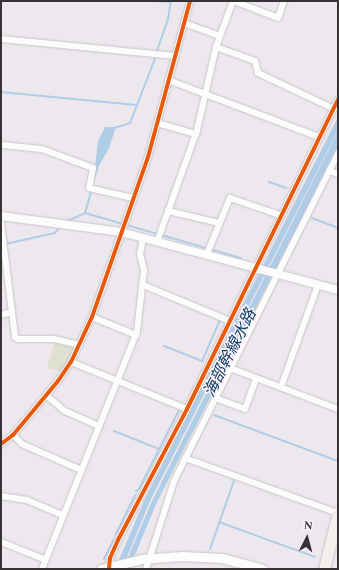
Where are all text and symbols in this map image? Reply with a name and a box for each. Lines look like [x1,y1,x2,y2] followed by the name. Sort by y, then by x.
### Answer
[200,306,260,400] water label: 海部幹線水路
[303,517,314,534] text: N
[287,518,327,558] north arrow

